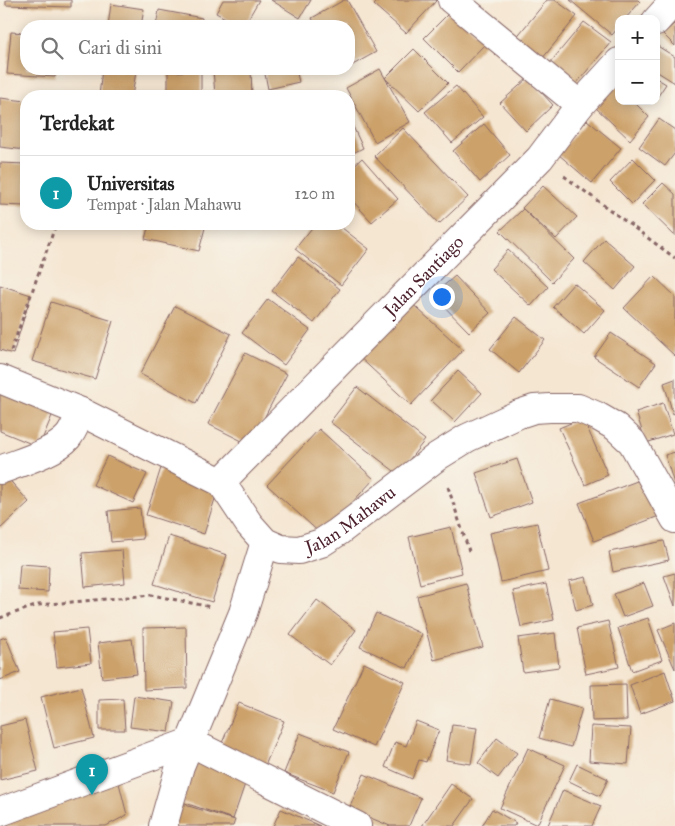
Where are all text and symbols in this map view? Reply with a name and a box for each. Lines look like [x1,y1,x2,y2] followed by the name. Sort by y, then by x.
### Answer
[615,15,660,105] map controls
[615,15,660,60] button: +
[20,20,355,75] search box
[38,34,66,62] icon: search
[78,36,162,59] text: Cari di sini
[615,60,660,105] button: −
[40,110,114,136] text: Terdekat
[87,172,175,195] text: Universitas
[53,184,59,203] text: 1
[295,184,335,203] text: 120 m
[87,195,241,214] text: Tempat · Jalan Mahawu
[378,231,468,323] street label: Jalan Santiago
[429,284,455,310] your location
[301,481,400,560] street label: Jalan Mahawu
[76,754,108,795] pin: 1

